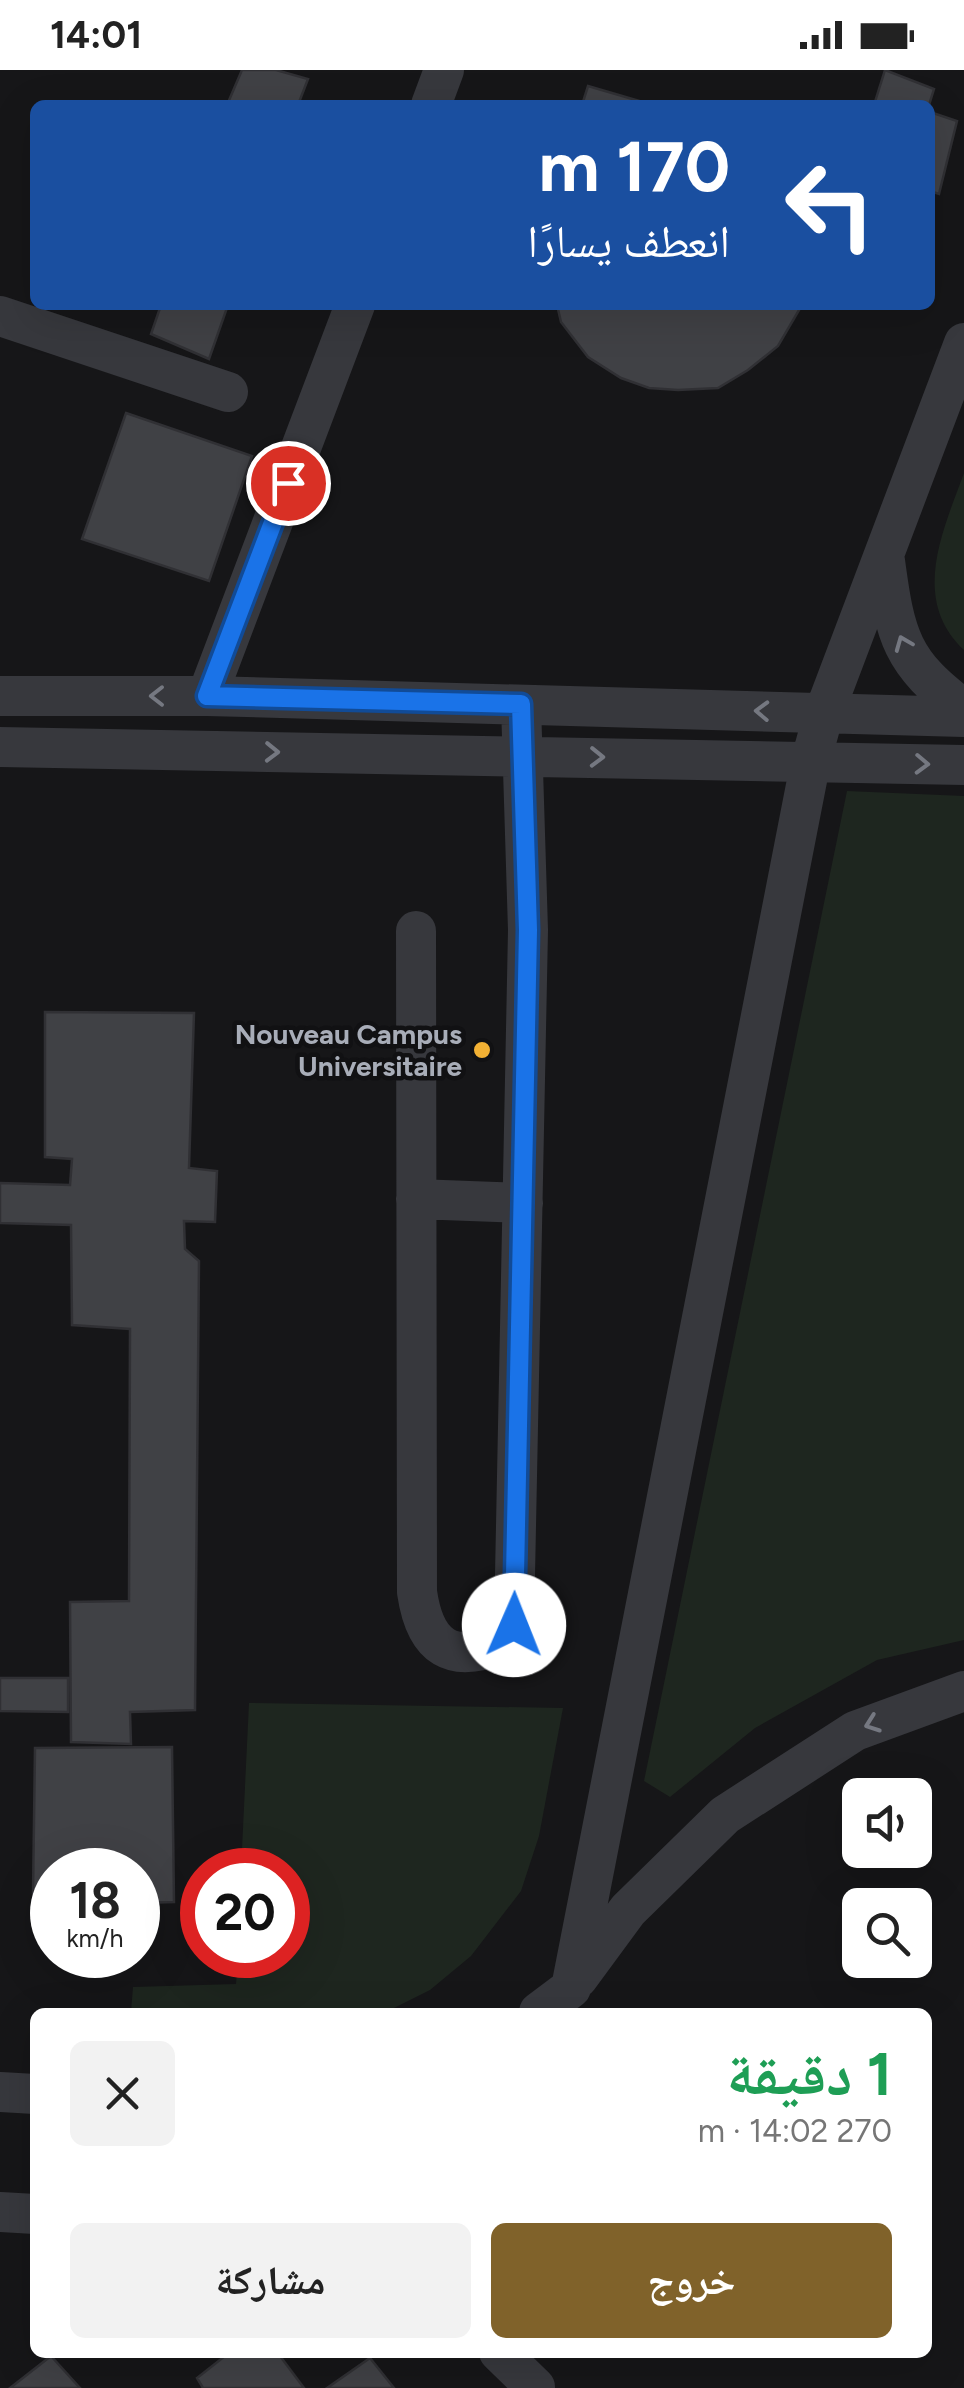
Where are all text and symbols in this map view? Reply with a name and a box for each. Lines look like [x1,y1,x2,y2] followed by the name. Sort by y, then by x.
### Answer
[50,12,142,58] text: 14:01
[538,124,730,209] text: 170 m
[765,140,895,270] icon: left
[527,214,730,268] text: انعطف يسارًا
[246,441,331,526] pin
[261,456,316,511] icon: arrive
[895,635,915,653] one-way arrow
[148,685,164,707] one-way arrow
[753,700,769,721] one-way arrow
[266,741,281,763] one-way arrow
[590,746,606,768] one-way arrow
[915,753,931,774] one-way arrow
[235,1017,462,1083] place label: Nouveau Campus Universitaire
[471,1039,493,1061] marker: Nouveau Campus Universitaire
[462,1573,566,1677] position arrow
[865,1712,882,1733] one-way arrow
[842,1778,932,1978] map controls
[842,1778,932,1868] button: sound
[180,1848,310,1978] speed limit sign: 20
[69,1870,121,1931] text: 18
[842,1888,932,1978] button: search
[66,1923,124,1953] text: km/h
[726,2038,892,2110] text: 1 دقيقة
[70,2041,175,2146] button: close
[698,2112,892,2150] text: 270 m · 14:02
[70,2223,471,2338] button: مشاركة
[491,2223,892,2338] button: خروج

